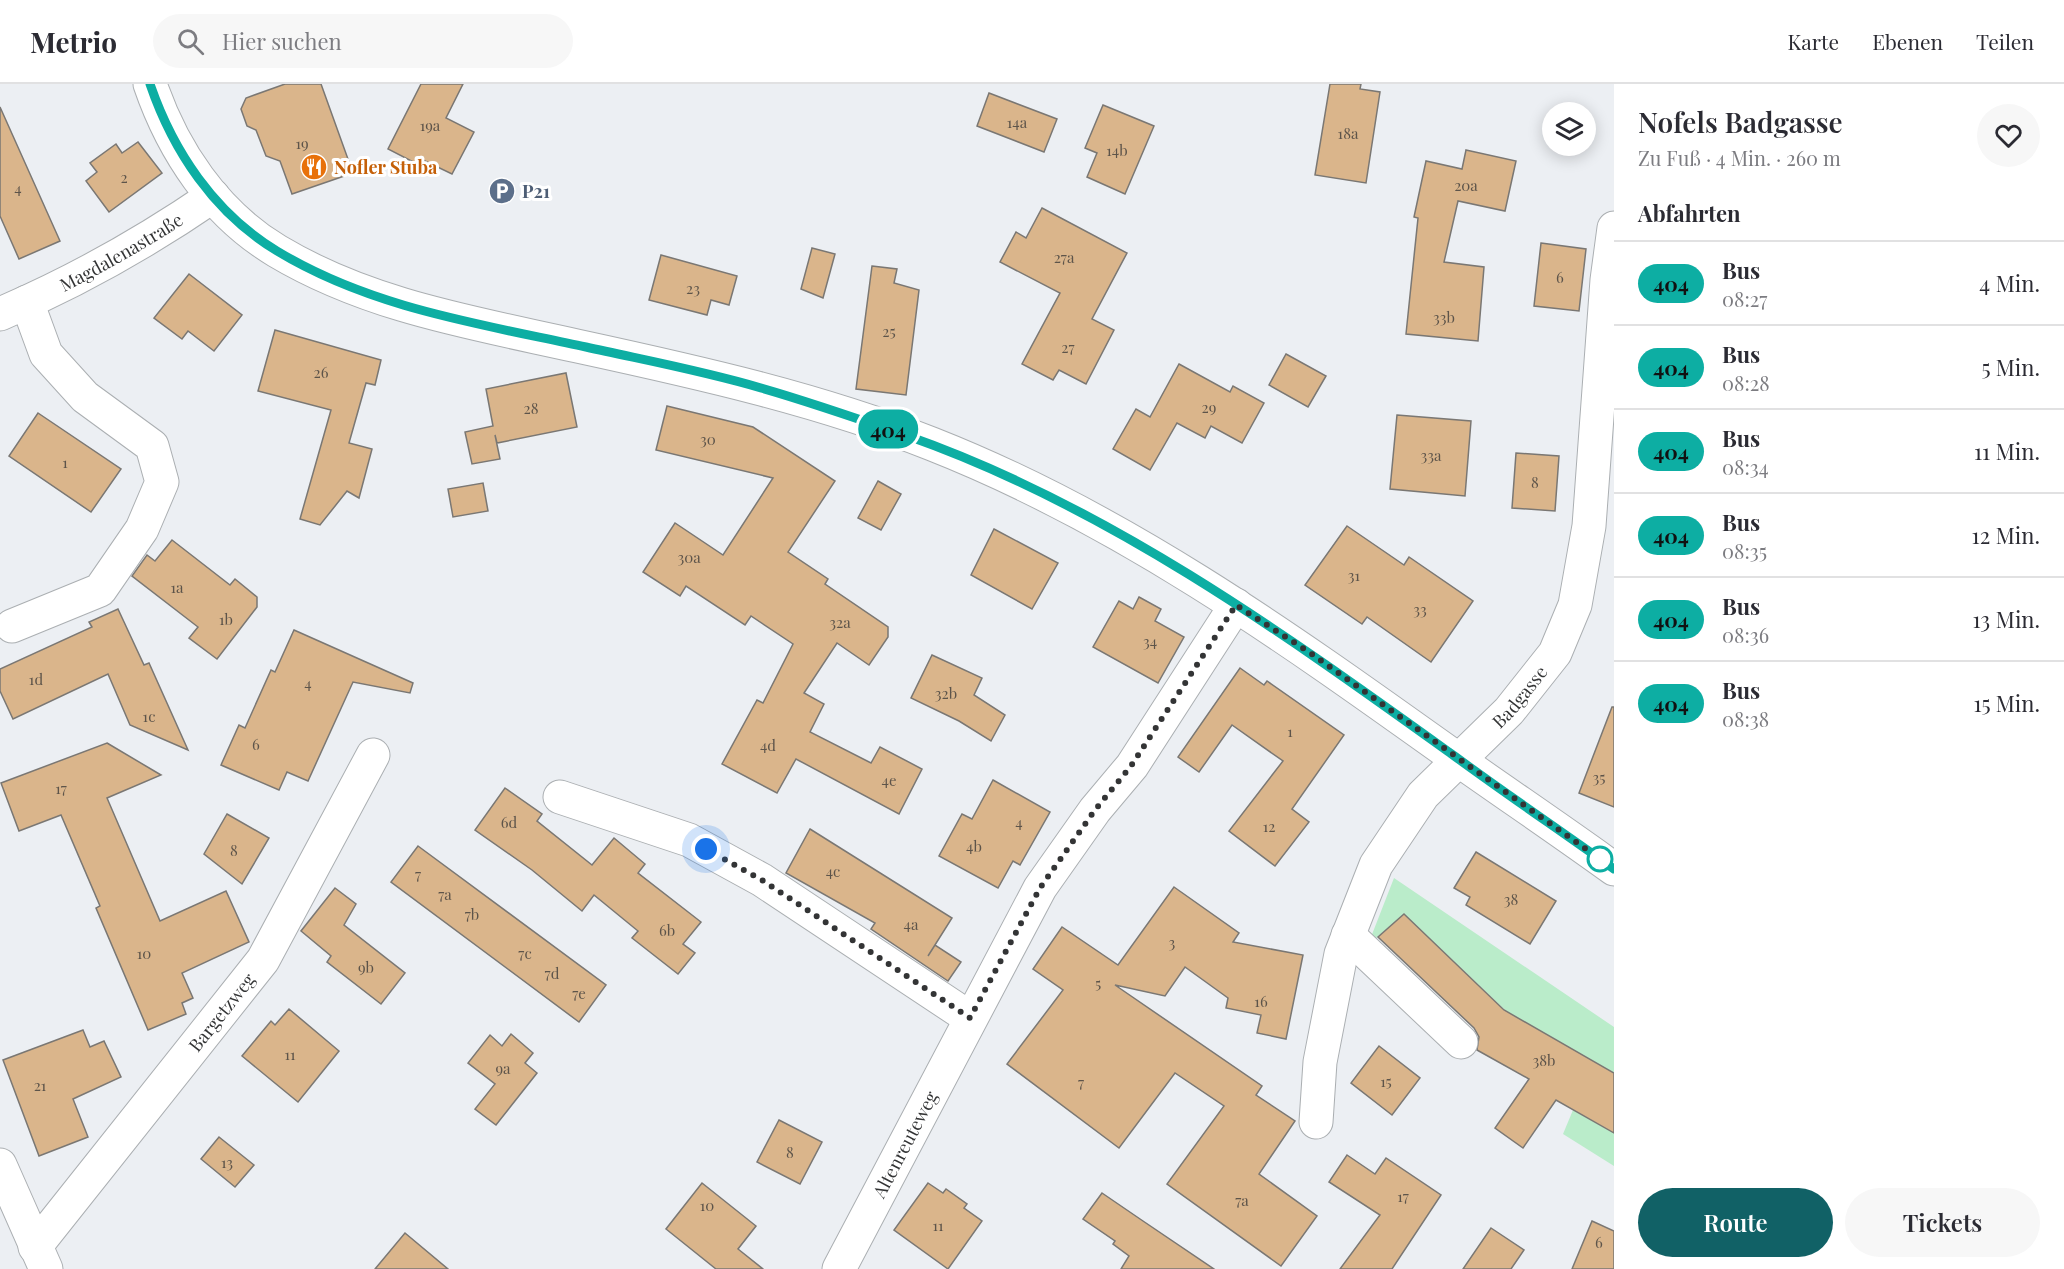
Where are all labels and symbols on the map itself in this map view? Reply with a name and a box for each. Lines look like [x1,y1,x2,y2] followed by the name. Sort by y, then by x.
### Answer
[1007,112,1028,132] house number: 14a
[420,115,441,135] house number: 19a
[1338,123,1359,143] house number: 18a
[295,133,309,153] house number: 19
[1106,140,1128,160] house number: 14b
[299,152,329,182] restaurant icon: Nofler Stuba
[334,155,438,179] place label: Nofler Stuba
[120,167,128,187] house number: 2
[1454,175,1478,195] house number: 20a
[487,176,517,206] parking icon: P21
[14,178,22,198] house number: 4
[522,179,550,203] place label: P21
[55,207,187,297] street label: Magdalenastraße
[1054,247,1075,267] house number: 27a
[1556,267,1564,287] house number: 6
[686,278,700,298] house number: 23
[1433,307,1455,327] house number: 33b
[882,321,896,341] house number: 25
[1061,337,1075,357] house number: 27
[314,362,329,382] house number: 26
[1202,397,1216,417] house number: 29
[524,398,539,418] house number: 28
[854,410,922,448] line badge: 404
[700,429,716,449] house number: 30
[1420,445,1442,465] house number: 33a
[62,452,68,472] house number: 1
[1531,472,1539,492] house number: 8
[677,547,701,567] house number: 30a
[1348,565,1361,585] house number: 31
[170,577,184,597] house number: 1a
[1413,599,1427,619] house number: 33
[219,609,233,629] house number: 1b
[829,612,851,632] house number: 32a
[1143,631,1157,651] house number: 34
[1487,661,1552,733] street label: Badgasse
[29,669,43,689] house number: 1d
[304,673,312,693] house number: 4
[935,683,957,703] house number: 32b
[143,706,155,726] house number: 1c
[1287,721,1293,741] house number: 1
[252,734,260,754] house number: 6
[760,735,776,755] house number: 4d
[1593,767,1606,787] house number: 35
[881,770,897,790] house number: 4e
[55,778,67,798] house number: 17
[501,812,518,832] house number: 6d
[1015,812,1023,832] house number: 4
[1263,816,1275,836] house number: 12
[691,834,721,864] your location
[966,836,982,856] house number: 4b
[230,840,238,860] house number: 8
[1587,846,1613,872] unlabelled marker
[826,861,840,881] house number: 4c
[415,864,421,884] house number: 7
[438,884,452,904] house number: 7a
[1504,889,1518,909] house number: 38
[465,904,479,924] house number: 7b
[904,914,919,934] house number: 4a
[659,920,675,940] house number: 6b
[1169,932,1176,952] house number: 3
[137,943,151,963] house number: 10
[518,943,532,963] house number: 7c
[358,957,374,977] house number: 9b
[545,963,560,983] house number: 7d
[183,967,261,1056] street label: Bargetzweg
[1095,973,1101,993] house number: 5
[572,983,586,1003] house number: 7e
[1254,991,1268,1011] house number: 16
[284,1044,296,1064] house number: 11
[1532,1050,1556,1070] house number: 38b
[495,1058,511,1078] house number: 9a
[1380,1071,1392,1091] house number: 15
[1078,1072,1084,1092] house number: 7
[34,1075,47,1095] house number: 21
[866,1086,943,1203] street label: Altenreuteweg
[786,1142,794,1162] house number: 8
[221,1152,233,1172] house number: 13
[1397,1186,1409,1206] house number: 17
[1235,1190,1249,1210] house number: 7a
[700,1195,714,1215] house number: 10
[932,1215,944,1235] house number: 11
[1595,1232,1603,1252] house number: 6

